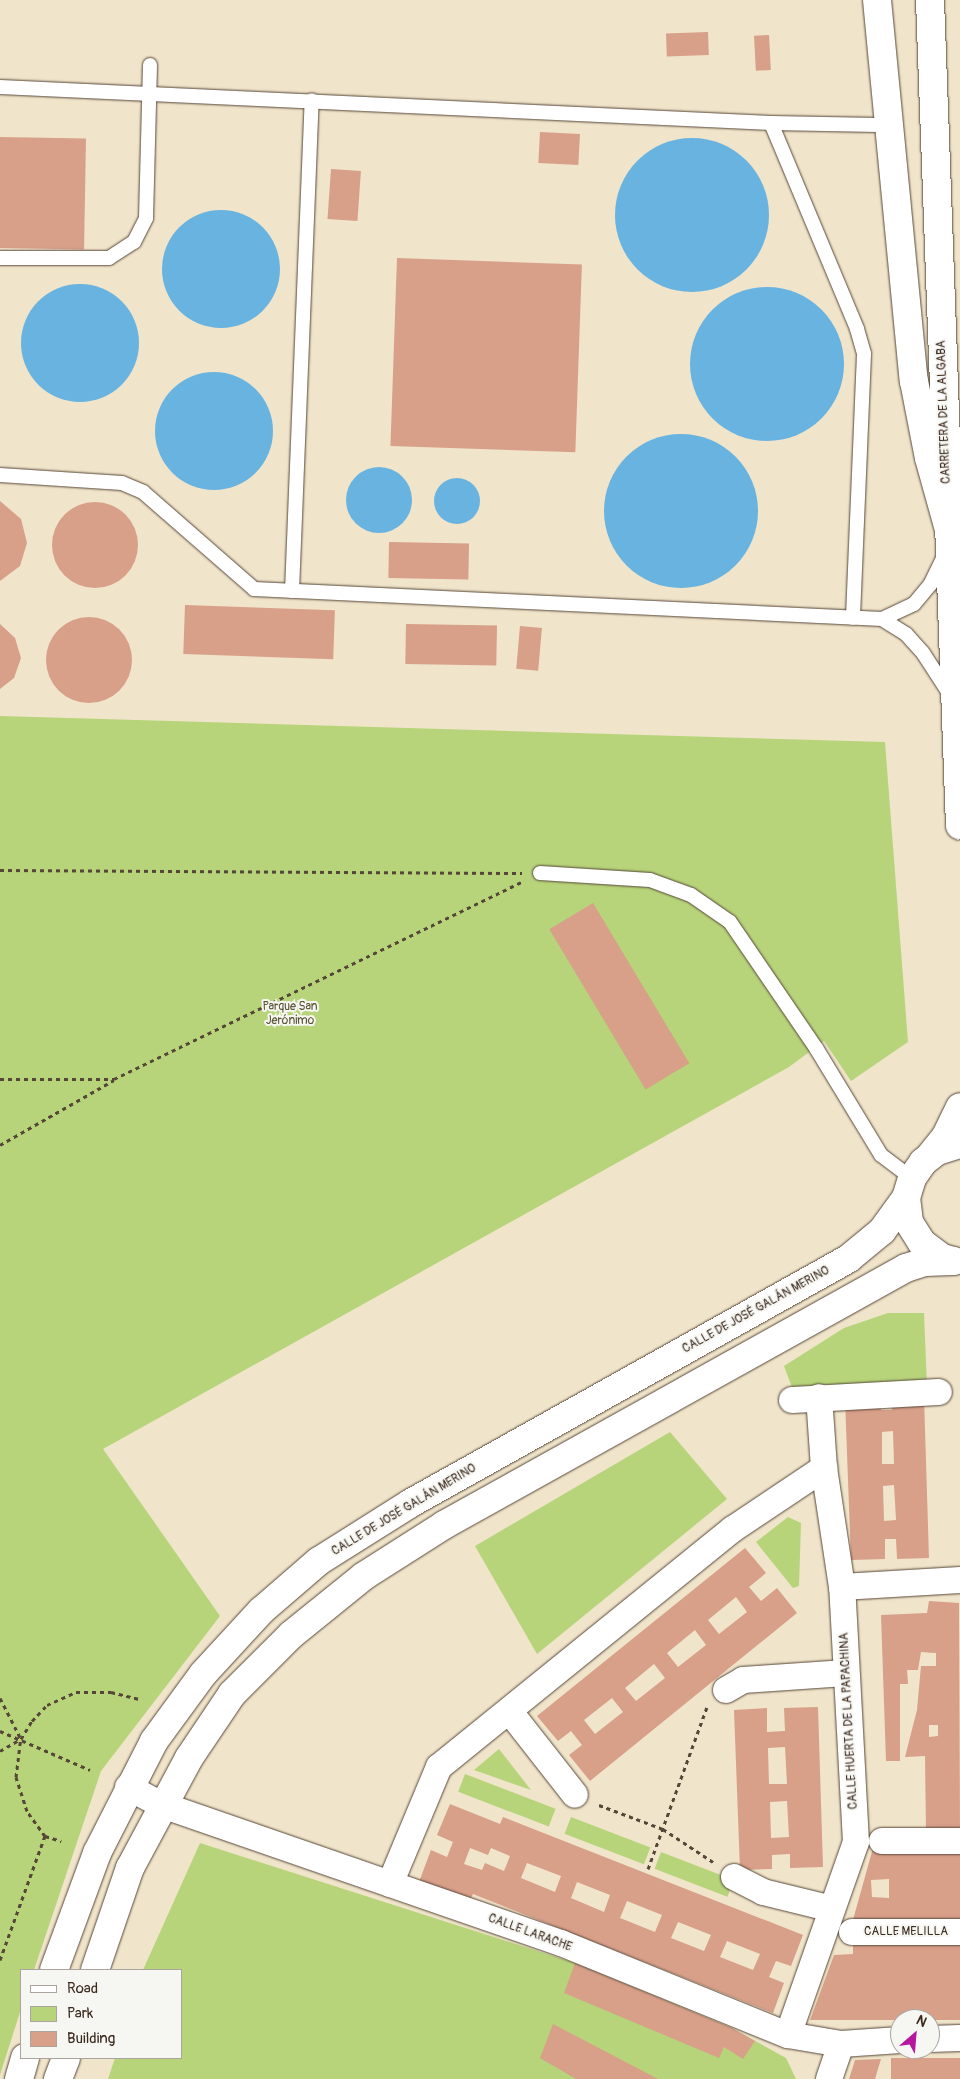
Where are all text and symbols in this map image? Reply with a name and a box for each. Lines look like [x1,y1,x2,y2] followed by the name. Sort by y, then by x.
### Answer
[934,340,954,484] street label: CARRETERA DE LA ALGABA
[262,1000,318,1028] park label: Parque San Jerónimo
[680,1263,832,1357] street label: CALLE DE JOSÉ GALÁN MERINO
[329,1461,479,1559] street label: CALLE DE JOSÉ GALÁN MERINO
[837,1632,861,1810] street label: CALLE HUERTA DE LA PAPACHINA
[486,1911,574,1955] street label: CALLE LARACHE
[864,1925,948,1939] street label: CALLE MELILLA
[20,1969,182,2059] legend
[67,1979,98,1998] text: Road
[67,2004,93,2023] text: Park
[890,2009,940,2059] north arrow
[914,2011,930,2031] text: N
[67,2029,115,2048] text: Building

